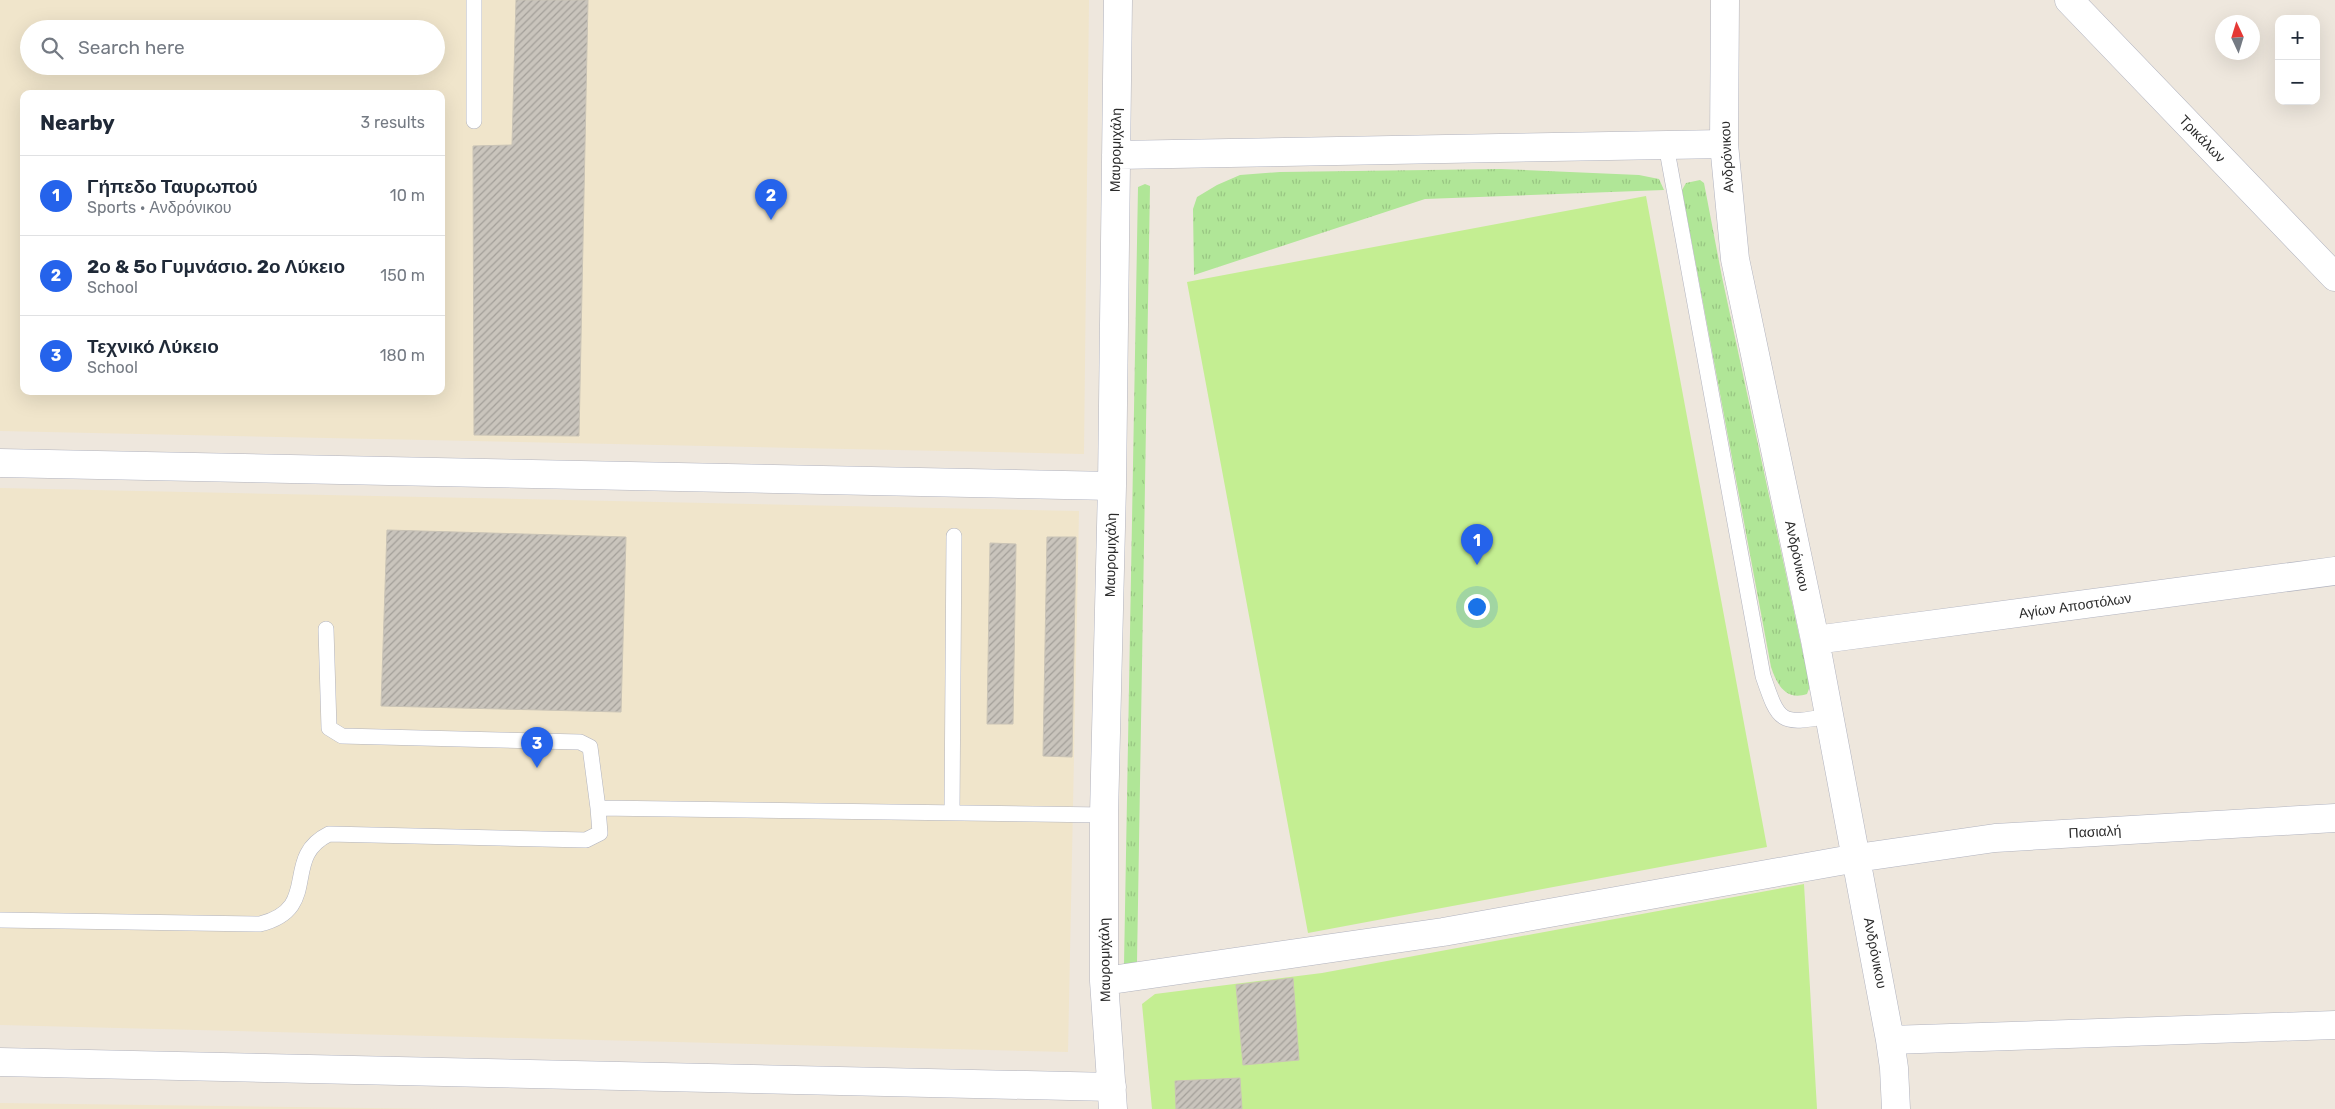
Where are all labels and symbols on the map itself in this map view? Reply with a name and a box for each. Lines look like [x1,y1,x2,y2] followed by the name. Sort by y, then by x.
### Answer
[2215,15,2260,60] north arrow
[1107,108,1125,192] street label: Μαυρομιχάλη
[2175,112,2229,166] street label: Τρικάλων
[1717,121,1737,193] street label: Ανδρόνικου
[755,179,787,220] pin: 2
[1102,513,1120,597] street label: Μαυρομιχάλη
[1781,519,1813,593] street label: Ανδρόνικου
[1461,524,1493,565] pin: 1
[2018,590,2132,622] street label: Αγίων Αποστόλων
[1464,594,1490,620] your location
[521,727,553,768] pin: 3
[2068,822,2122,842] street label: Πασιαλή
[1860,916,1890,990] street label: Ανδρόνικου
[1096,918,1114,1002] street label: Μαυρομιχάλη

